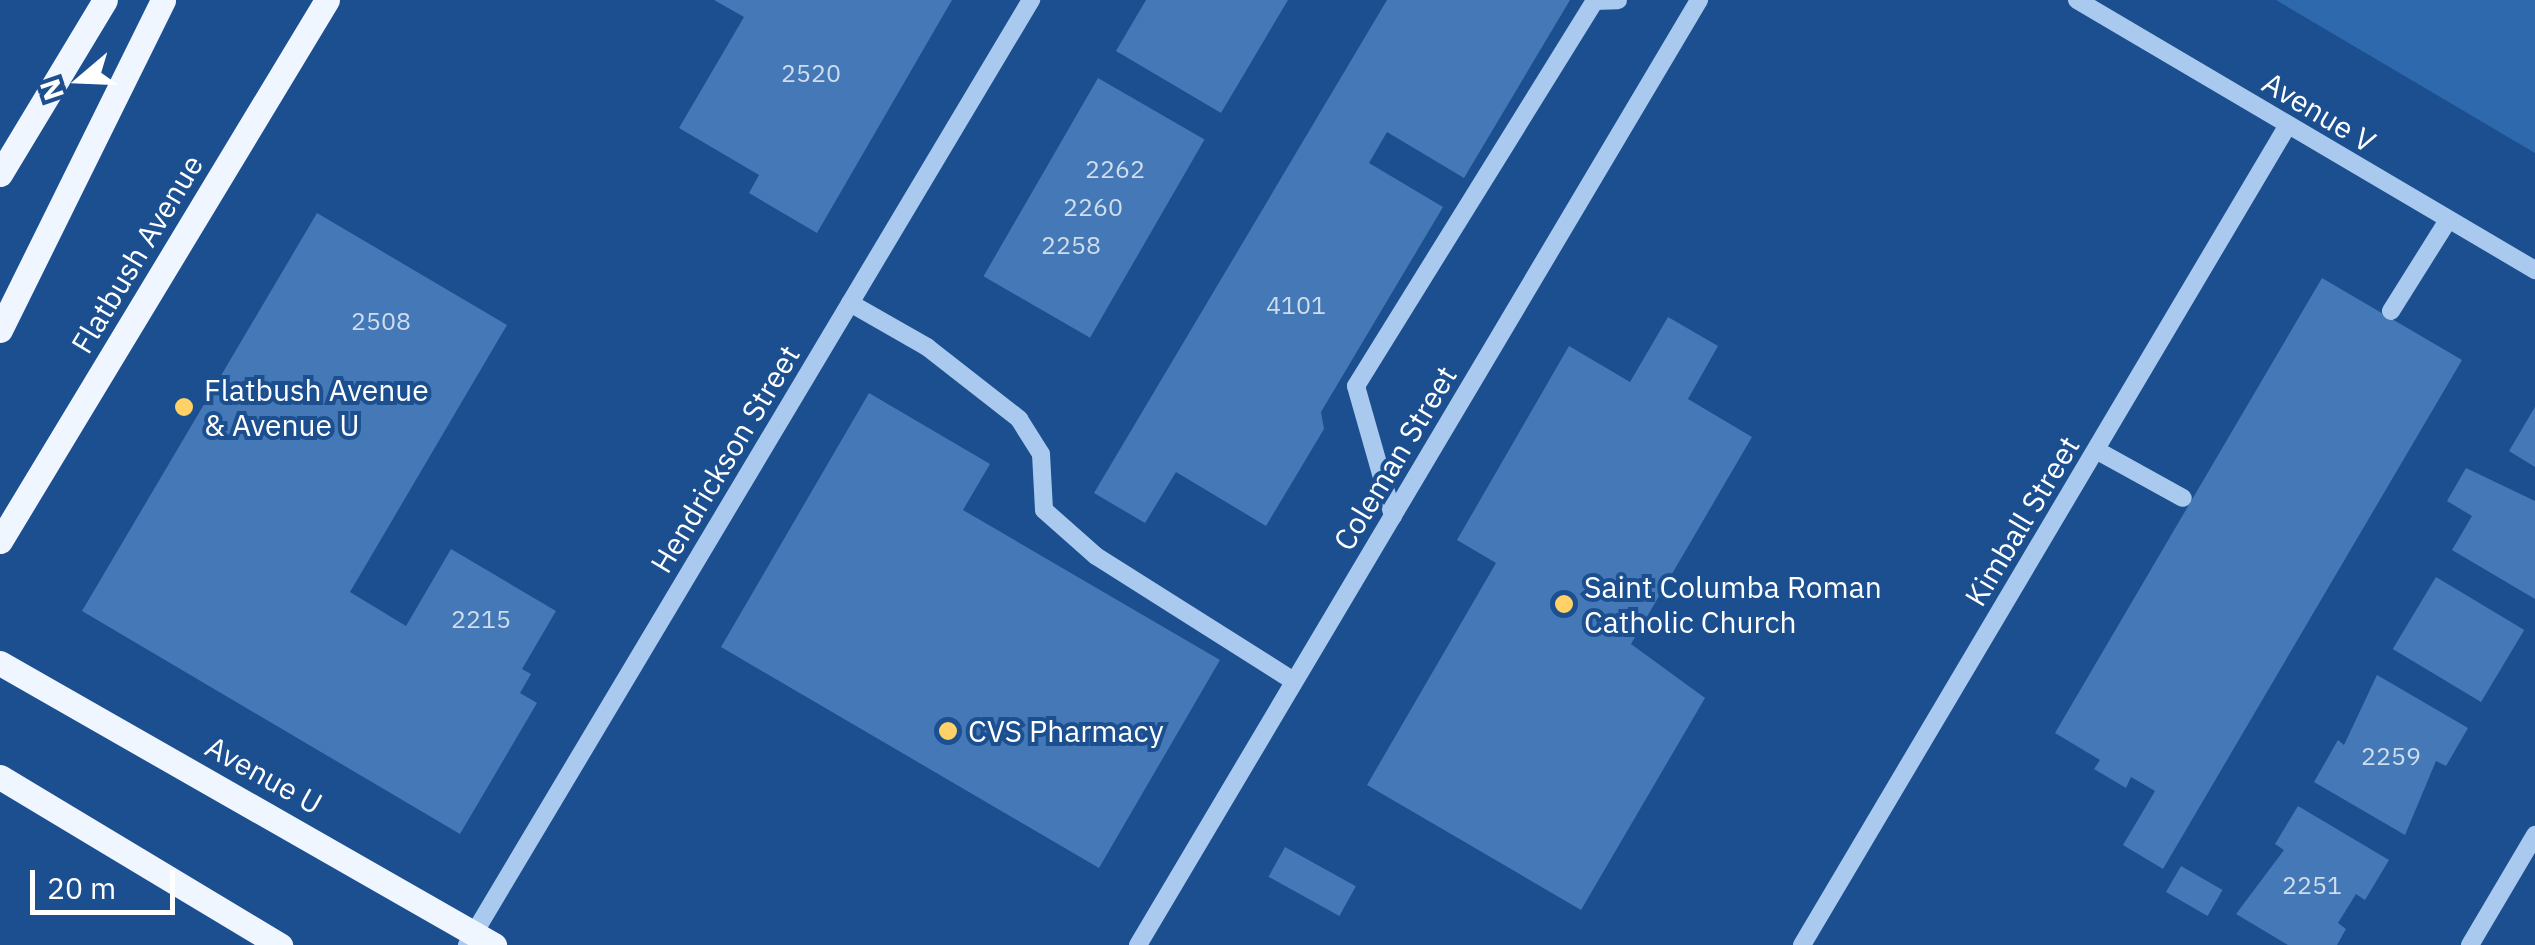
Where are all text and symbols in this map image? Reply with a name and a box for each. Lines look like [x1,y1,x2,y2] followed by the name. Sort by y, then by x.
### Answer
[30,30,130,130] north arrow
[781,58,841,88] house number: 2520
[2256,64,2382,160] street label: Avenue V
[30,74,72,106] text: N
[64,148,210,360] street label: Flatbush Avenue
[1085,154,1145,184] house number: 2262
[1063,192,1123,222] house number: 2260
[1041,230,1101,260] house number: 2258
[1266,290,1326,320] house number: 4101
[351,306,411,336] house number: 2508
[643,339,807,579] street label: Hendrickson Street
[1326,359,1464,557] street label: Coleman Street
[204,372,429,442] place label: Flatbush Avenue & Avenue U
[173,396,195,418] marker: Flatbush Avenue & Avenue U
[1957,430,2087,612] street label: Kimball Street
[1584,569,1882,640] place label: Saint Columba Roman Catholic Church
[1553,593,1575,615] marker: Saint Columba Roman Catholic Church
[451,604,511,634] house number: 2215
[968,713,1164,749] place label: CVS Pharmacy
[937,720,959,742] marker: CVS Pharmacy
[199,728,329,822] street label: Avenue U
[2361,741,2421,771] house number: 2259
[35,850,180,912] scale bar
[47,868,116,907] text: 20 m
[2282,870,2342,900] house number: 2251

